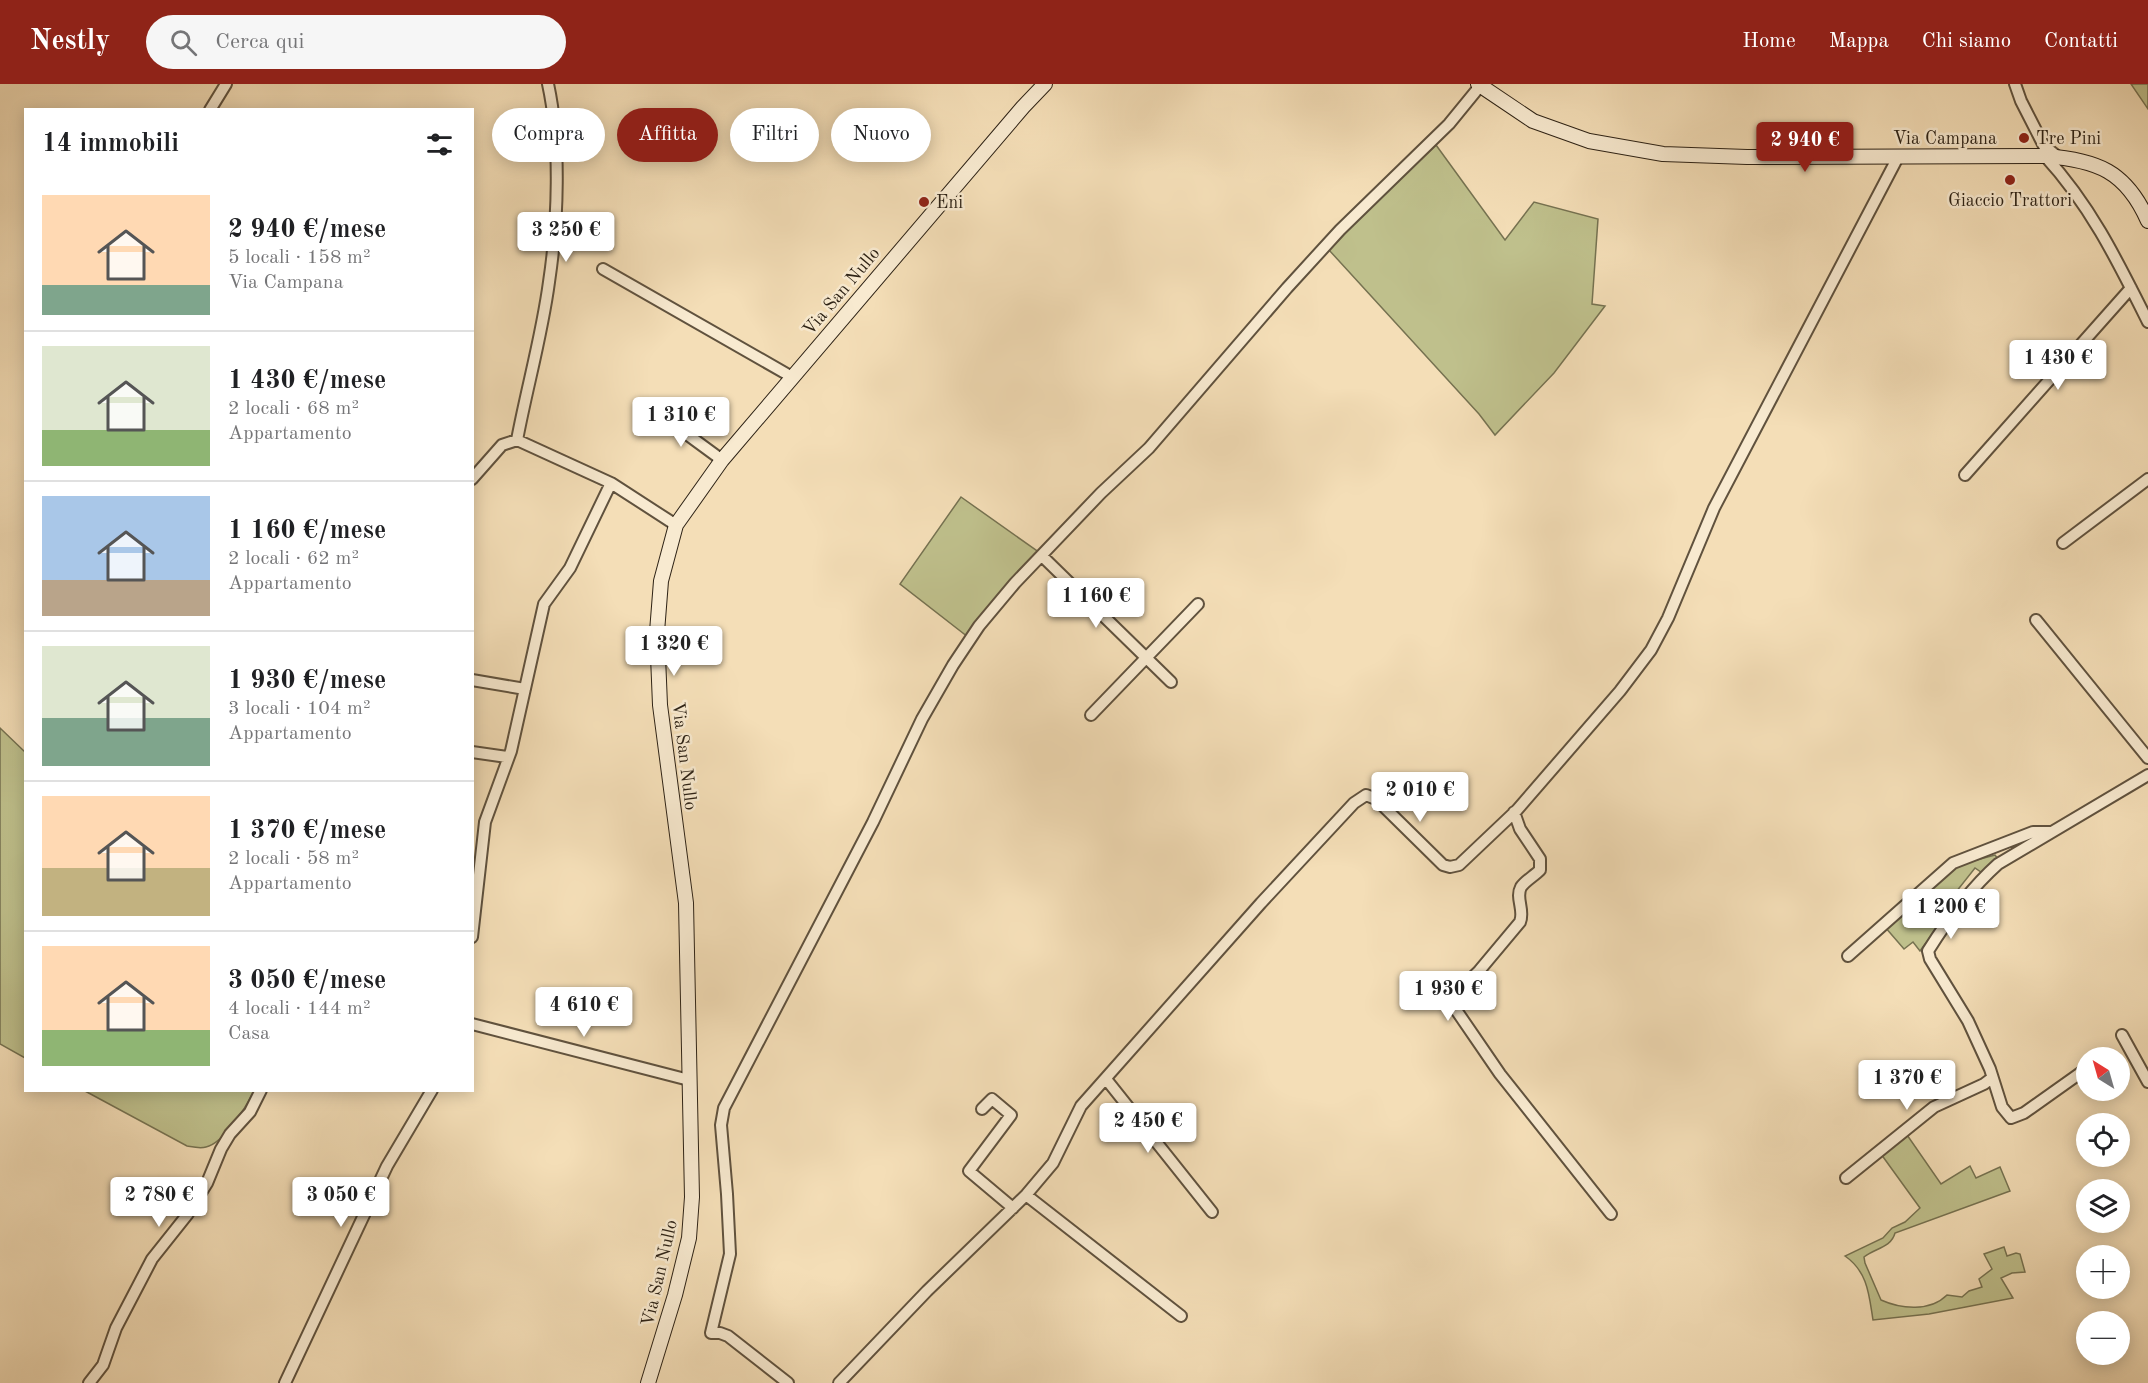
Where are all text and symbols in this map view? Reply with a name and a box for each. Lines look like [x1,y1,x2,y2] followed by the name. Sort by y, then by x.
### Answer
[146,15,566,69] search box
[167,26,200,59] icon: search
[30,28,110,56] text: Nestly
[215,31,304,53] text: Cerca qui
[1742,31,1796,52] text: Home
[1829,31,1889,52] text: Mappa
[1922,31,2011,52] text: Chi siamo
[2044,31,2118,52] text: Contatti
[492,108,605,162] chip: Compra
[617,108,718,162] chip: Affitta
[730,108,819,162] chip: Filtri
[831,108,931,162] chip: Nuovo
[1750,122,1860,173] pin: 2 940 €
[423,128,456,161] icon: filters
[1893,130,1997,148] street label: Via Campana
[2036,130,2101,148] place label: Tre Pini
[42,131,179,157] text: 14 immobili
[1770,131,1840,151] text: 2 940 €
[2017,131,2031,145] marker: Tre Pini
[2003,173,2017,187] marker: Giaccio Trattori
[1948,192,2072,210] place label: Giaccio Trattori
[936,194,963,212] place label: Eni
[917,195,931,209] marker: Eni
[511,212,621,263] pin: 3 250 €
[228,217,386,243] text: 2 940 €/mese
[90,219,162,291] icon: home
[531,221,601,241] text: 3 250 €
[800,244,884,339] street label: Via San Nullo
[228,248,371,268] text: 5 locali · 158 m²
[228,273,344,293] text: Via Campana
[2003,340,2113,391] pin: 1 430 €
[2023,349,2093,369] text: 1 430 €
[228,368,386,394] text: 1 430 €/mese
[90,370,162,442] icon: home
[626,397,736,448] pin: 1 310 €
[228,399,359,419] text: 2 locali · 68 m²
[646,406,716,426] text: 1 310 €
[228,424,352,444] text: Appartamento
[228,518,386,544] text: 1 160 €/mese
[90,520,162,592] icon: home
[228,549,359,569] text: 2 locali · 62 m²
[228,574,352,594] text: Appartamento
[1041,578,1151,629] pin: 1 160 €
[1061,587,1131,607] text: 1 160 €
[619,626,729,677] pin: 1 320 €
[639,635,709,655] text: 1 320 €
[228,668,386,694] text: 1 930 €/mese
[90,670,162,742] icon: home
[228,699,371,719] text: 3 locali · 104 m²
[668,701,700,811] street label: Via San Nullo
[228,724,352,744] text: Appartamento
[1365,772,1475,823] pin: 2 010 €
[1385,781,1455,801] text: 2 010 €
[228,818,386,844] text: 1 370 €/mese
[90,820,162,892] icon: home
[228,849,359,869] text: 2 locali · 58 m²
[228,874,352,894] text: Appartamento
[1896,889,2006,940] pin: 1 200 €
[1916,898,1986,918] text: 1 200 €
[228,968,386,994] text: 3 050 €/mese
[90,970,162,1042] icon: home
[1393,971,1503,1022] pin: 1 930 €
[1413,980,1483,1000] text: 1 930 €
[529,987,639,1038] pin: 4 610 €
[549,996,619,1016] text: 4 610 €
[228,999,371,1019] text: 4 locali · 144 m²
[228,1024,270,1044] text: Casa
[2076,1047,2130,1101] north arrow
[2076,1047,2130,1365] map controls
[1852,1060,1962,1111] pin: 1 370 €
[1872,1069,1942,1089] text: 1 370 €
[1093,1103,1203,1154] pin: 2 450 €
[1113,1112,1183,1132] text: 2 450 €
[2076,1113,2130,1167] button: locate
[104,1177,214,1228] pin: 2 780 €
[286,1177,396,1228] pin: 3 050 €
[2076,1179,2130,1233] button: layers
[124,1186,194,1206] text: 2 780 €
[306,1186,376,1206] text: 3 050 €
[639,1218,681,1328] street label: Via San Nullo
[2076,1245,2130,1299] button: +
[2076,1311,2130,1365] button: −

